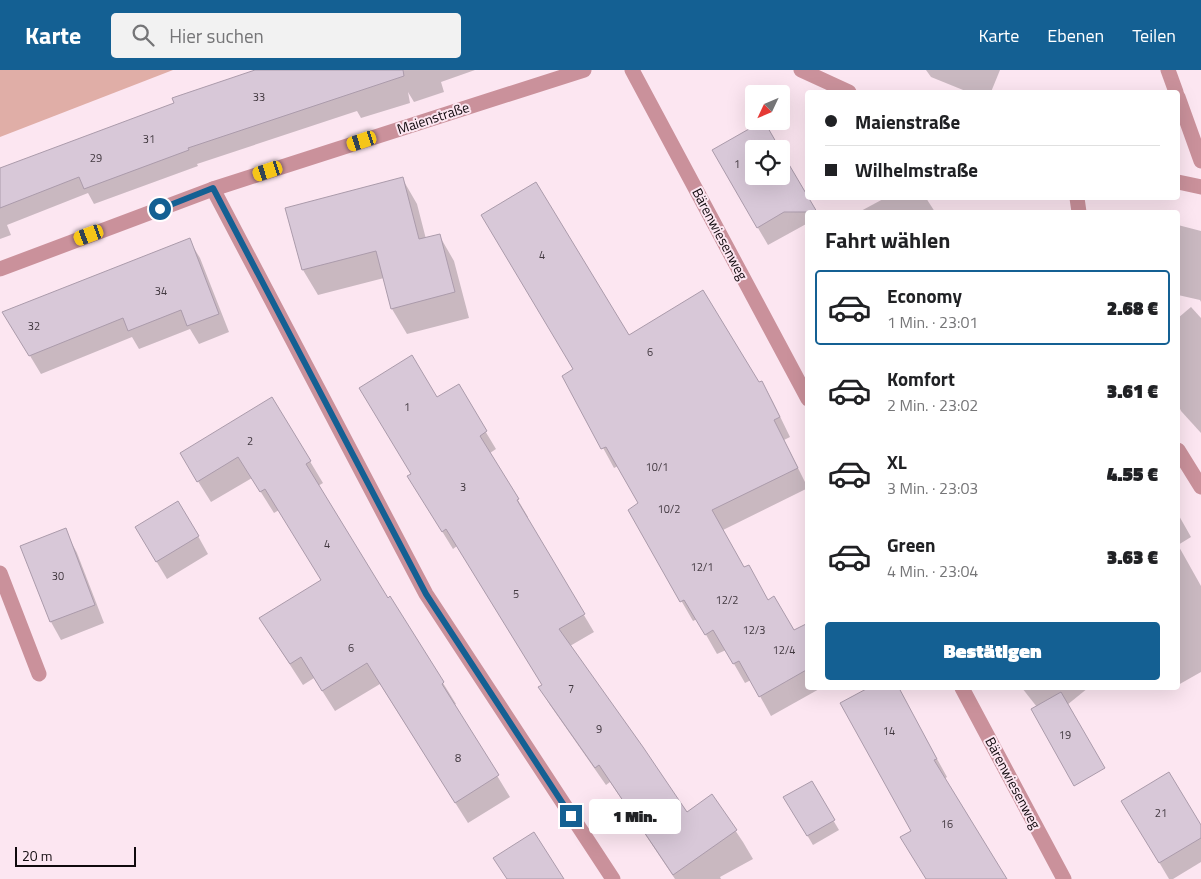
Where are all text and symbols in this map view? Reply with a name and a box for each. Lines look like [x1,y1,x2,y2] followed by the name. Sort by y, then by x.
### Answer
[111,13,461,58] search box
[25,17,81,53] text: Karte
[129,21,157,49] icon: search
[169,21,264,50] text: Hier suchen
[978,22,1019,49] text: Karte
[1047,22,1104,49] text: Ebenen
[1132,22,1176,49] text: Teilen
[745,85,790,130] north arrow
[745,85,790,185] map controls
[253,89,265,105] house number: 33
[394,96,472,139] street label: Maienstraße
[855,107,960,136] text: Maienstraße
[345,129,378,153] car
[143,131,155,147] house number: 31
[745,140,790,185] button: locate
[90,150,102,166] house number: 29
[855,155,978,184] text: Wilhelmstraße
[734,156,740,172] house number: 1
[251,159,284,183] car
[687,184,754,284] street label: Bärenwiesenweg
[149,198,171,220] route start
[72,223,105,247] car
[825,223,950,257] text: Fahrt wählen
[539,247,545,263] house number: 4
[887,281,962,310] text: Economy
[155,283,167,299] house number: 34
[827,285,872,330] icon: car
[1107,293,1158,322] text: 2.68 €
[887,310,978,334] text: 1 Min. · 23:01
[28,318,40,334] house number: 32
[647,344,653,360] house number: 6
[887,364,955,393] text: Komfort
[827,368,872,413] icon: car
[1107,376,1158,405] text: 3.61 €
[887,393,978,417] text: 2 Min. · 23:02
[404,399,410,415] house number: 1
[247,433,253,449] house number: 2
[887,447,907,476] text: XL
[827,451,872,496] icon: car
[645,459,669,475] house number: 10/1
[1107,459,1158,488] text: 4.55 €
[887,476,978,500] text: 3 Min. · 23:03
[460,479,466,495] house number: 3
[657,501,681,517] house number: 10/2
[887,530,936,559] text: Green
[827,534,872,579] icon: car
[324,536,330,552] house number: 4
[1107,542,1158,571] text: 3.63 €
[690,559,714,575] house number: 12/1
[887,559,978,583] text: 4 Min. · 23:04
[52,568,64,584] house number: 30
[513,586,519,602] house number: 5
[715,592,739,608] house number: 12/2
[742,622,766,638] house number: 12/3
[825,622,1160,680] button: Bestätigen
[348,640,354,656] house number: 6
[772,642,796,658] house number: 12/4
[568,681,574,697] house number: 7
[596,721,602,737] house number: 9
[883,723,895,739] house number: 14
[1059,727,1071,743] house number: 19
[980,733,1047,833] street label: Bärenwiesenweg
[455,750,461,766] house number: 8
[588,798,681,834] callout: 1 Min.
[613,804,657,828] text: 1 Min.
[560,805,582,827] route end
[1155,805,1167,821] house number: 21
[941,816,953,832] house number: 16
[15,844,136,867] scale bar
[22,845,52,866] text: 20 m

